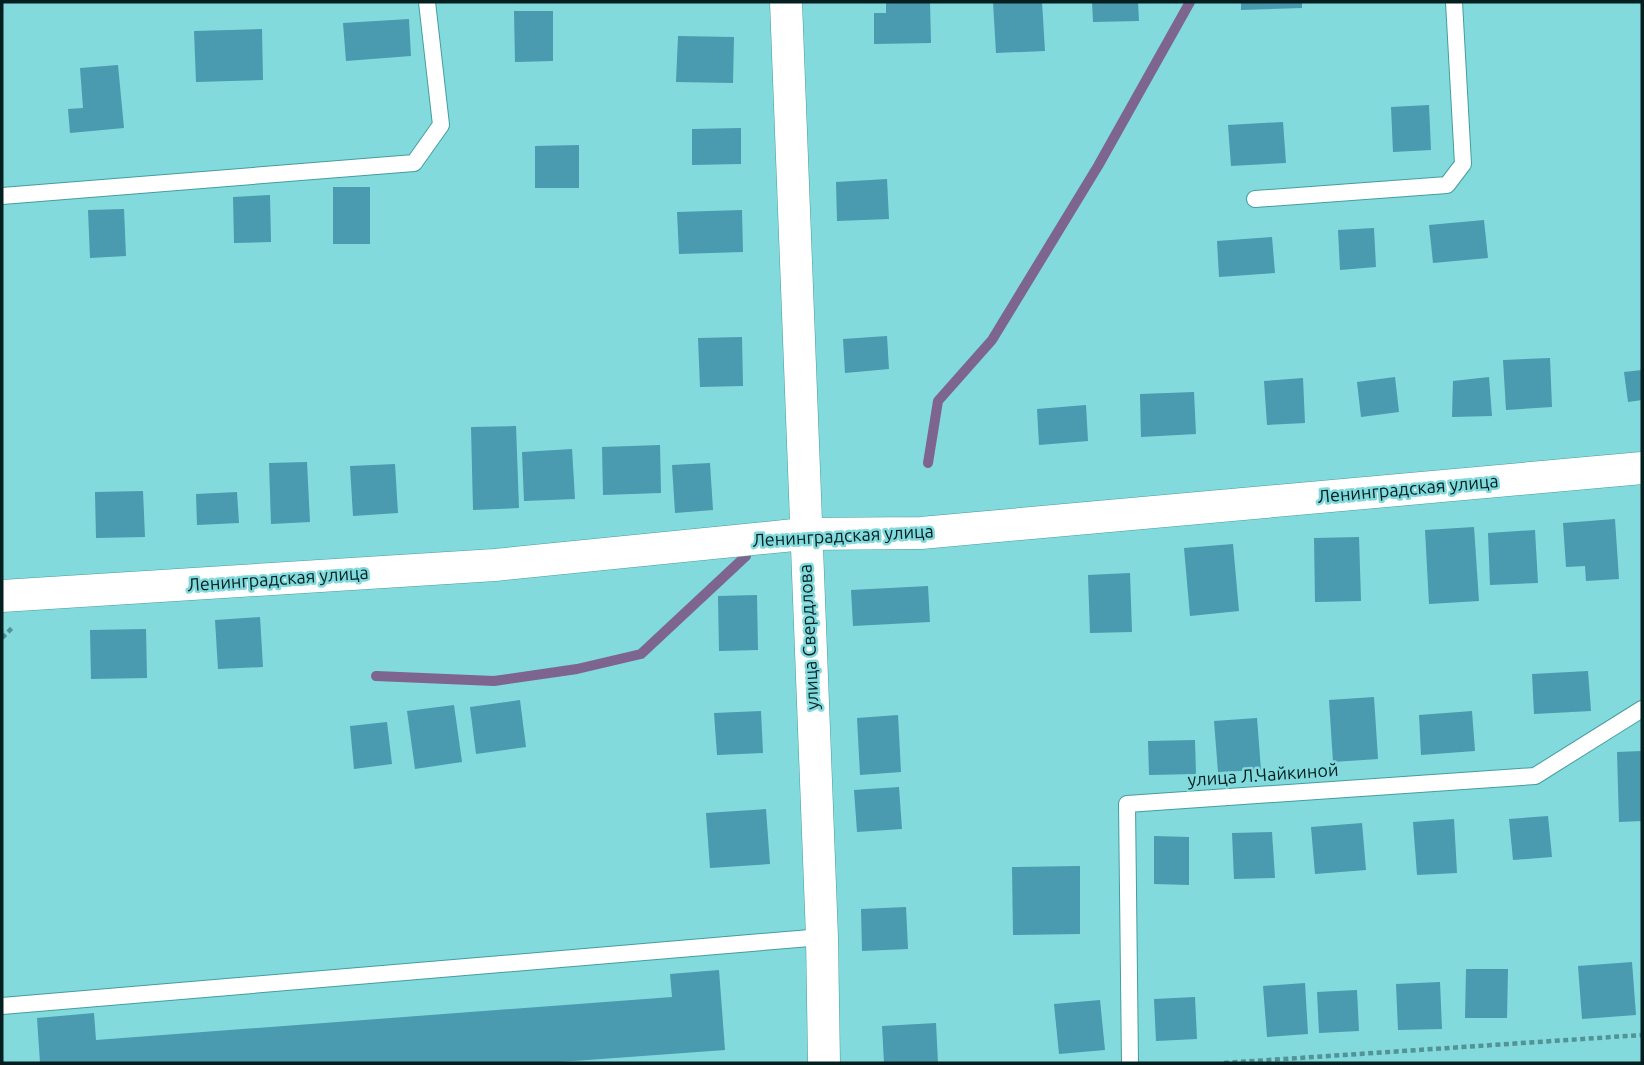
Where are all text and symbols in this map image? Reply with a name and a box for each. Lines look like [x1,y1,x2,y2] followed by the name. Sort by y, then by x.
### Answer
[1317,470,1499,506] street label: Ленинградская улица
[752,520,934,550] street label: Ленинградская улица
[187,562,369,594] street label: Ленинградская улица
[794,564,822,710] street label: улица Свердлова
[1187,759,1339,789] street label: улица Л.Чайкиной

